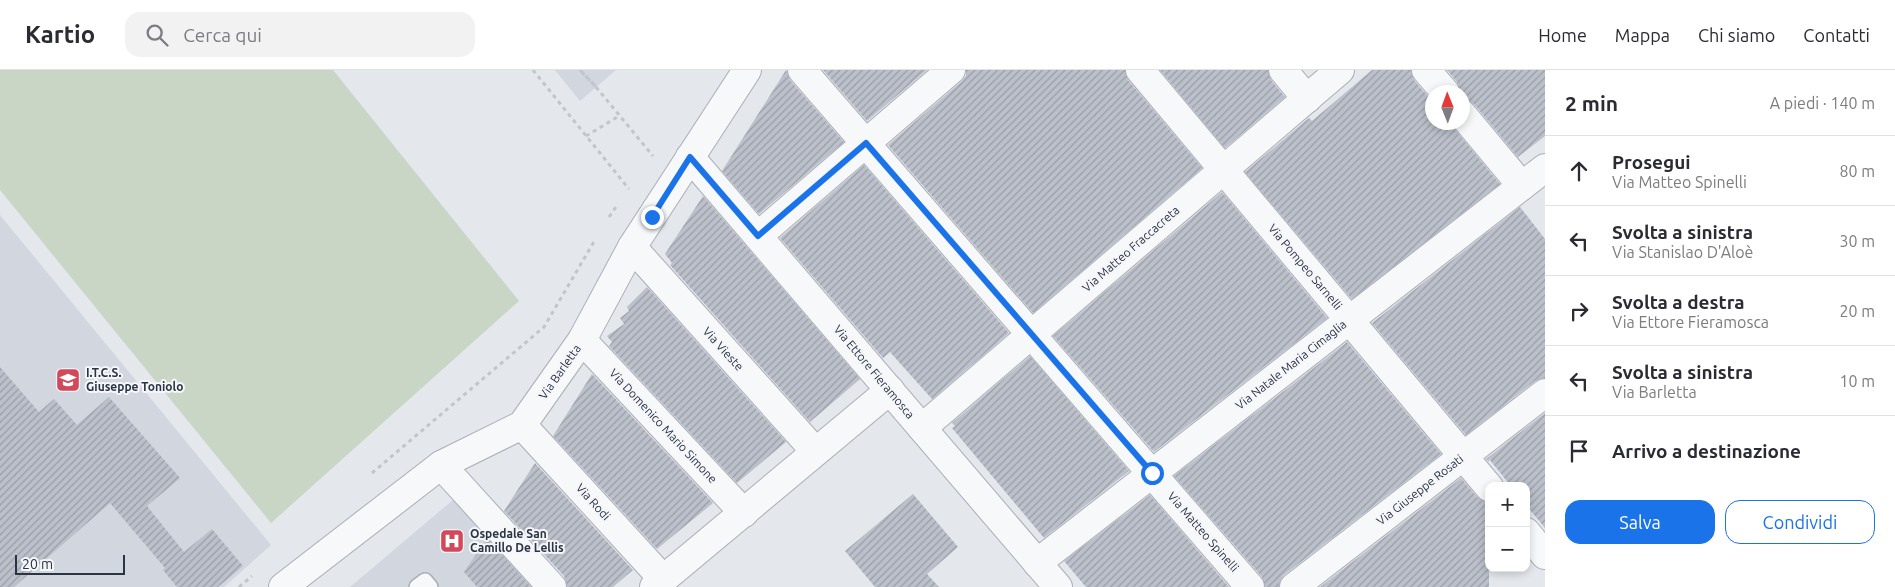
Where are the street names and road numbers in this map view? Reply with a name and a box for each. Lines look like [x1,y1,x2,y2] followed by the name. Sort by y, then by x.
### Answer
[1080,203,1182,294] street label: Via Matteo Fraccacreta
[1266,221,1345,312] street label: Via Pompeo Sarnelli
[1233,317,1349,412] street label: Via Natale Maria Cimaglia
[832,322,917,421] street label: Via Ettore Fieramosca
[701,324,746,373] street label: Via Vieste
[536,342,583,401] street label: Via Barletta
[607,366,720,485] street label: Via Domenico Mario Simone
[1374,452,1466,527] street label: Via Giuseppe Rosati
[574,481,613,523] street label: Via Rodi
[1165,489,1242,574] street label: Via Matteo Spinelli

